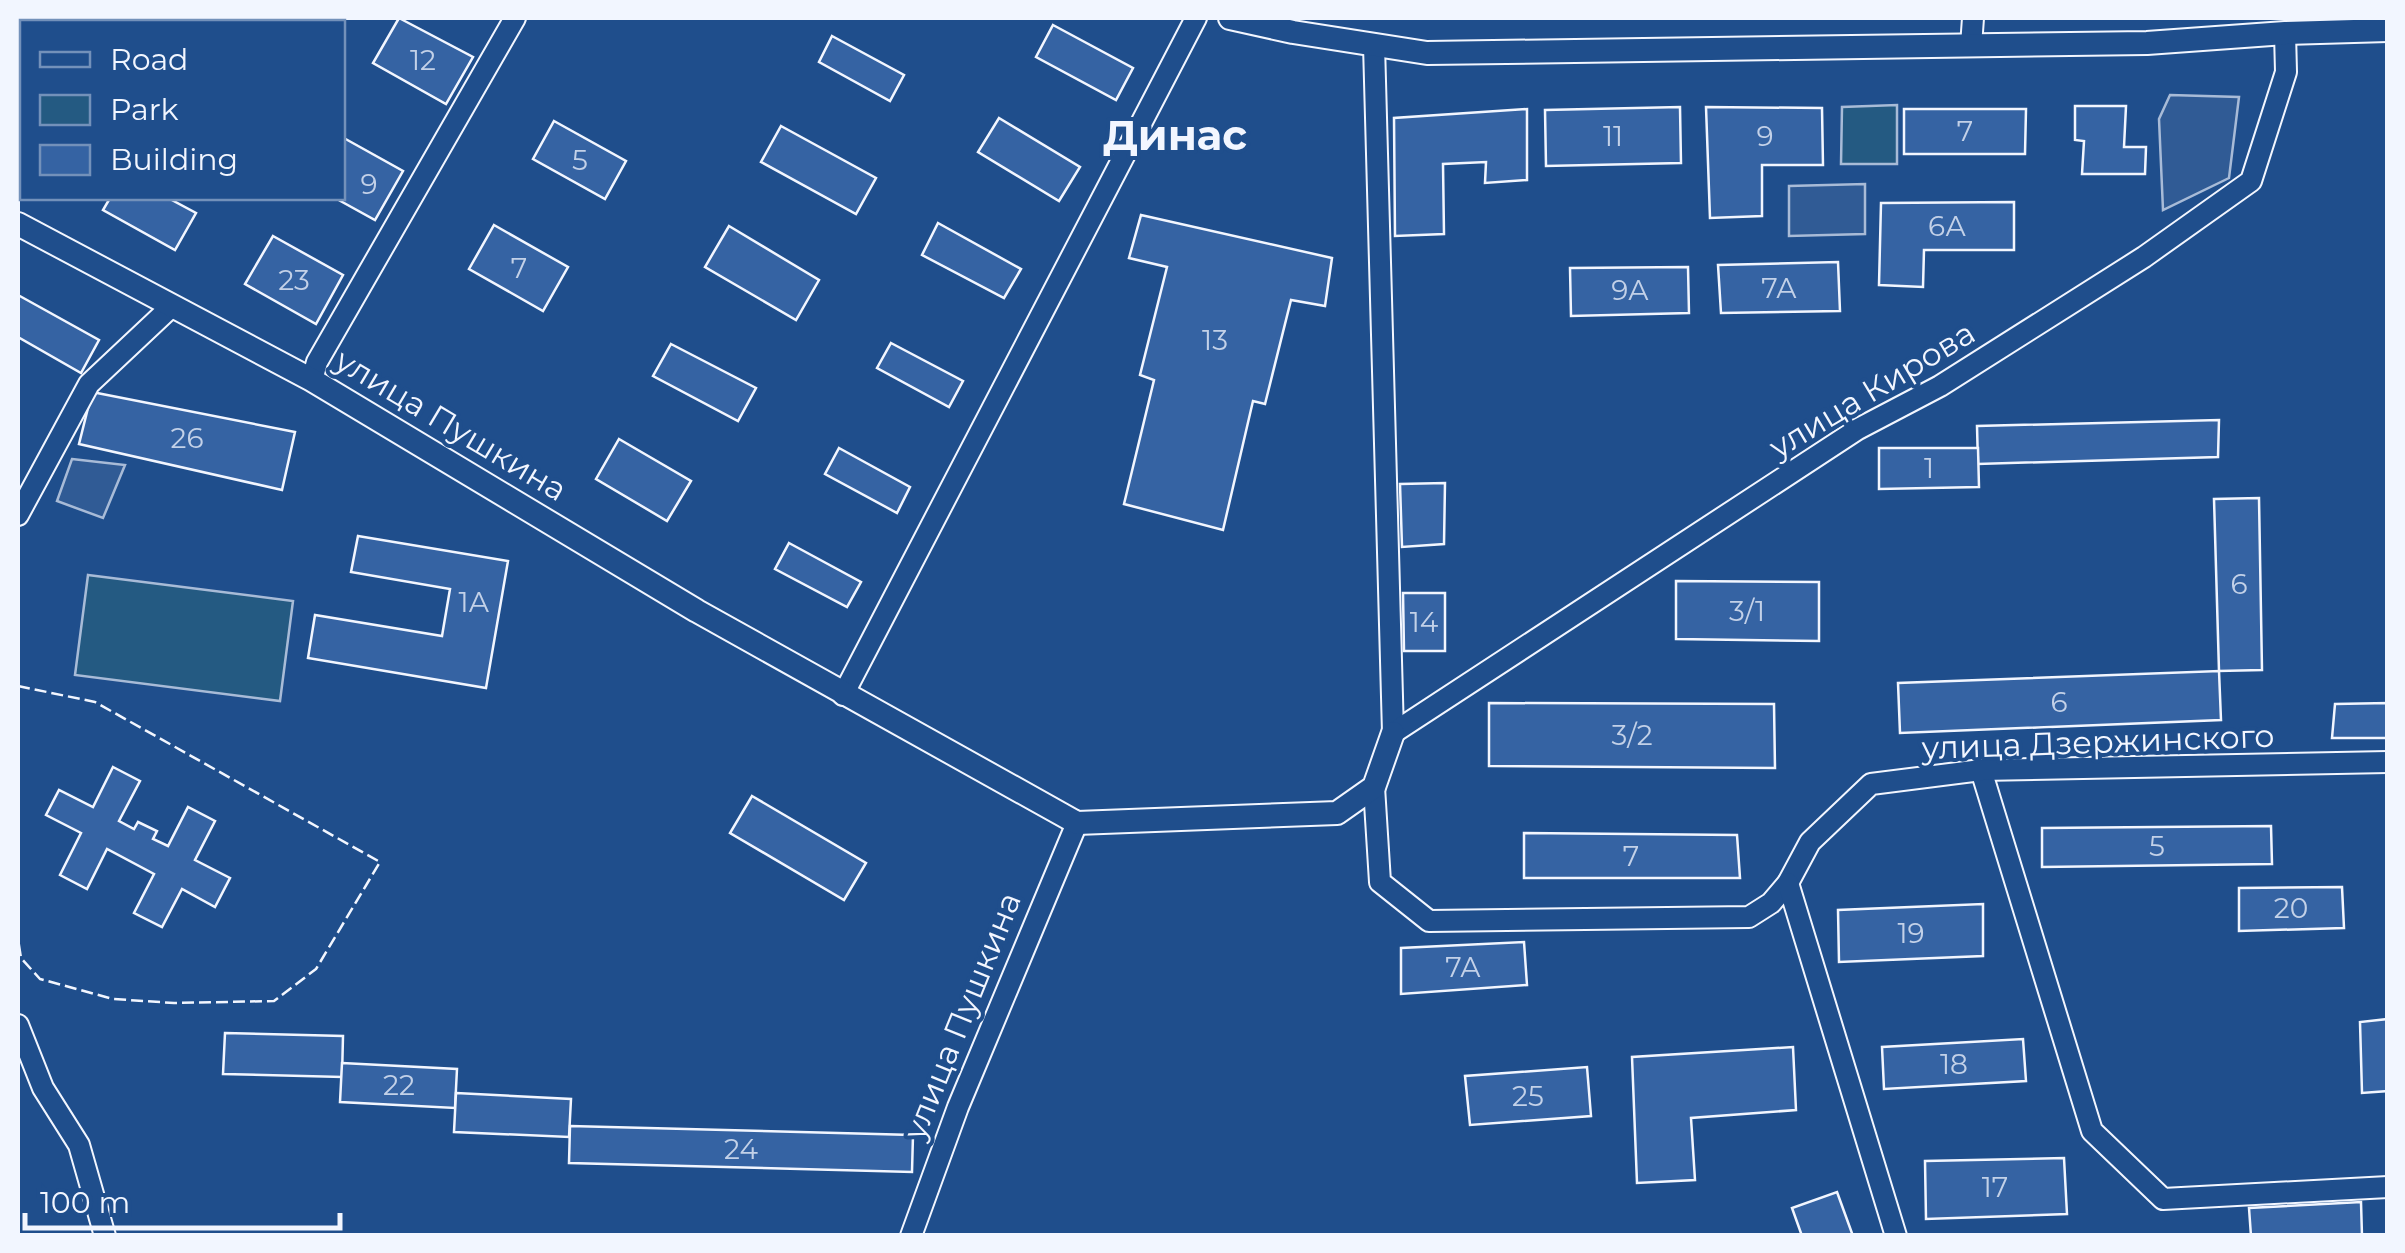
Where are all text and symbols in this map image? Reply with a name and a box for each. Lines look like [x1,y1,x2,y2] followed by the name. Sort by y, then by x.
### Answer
[20,20,345,200] legend
[110,41,188,78] text: Road
[410,43,436,77] house number: 12
[110,91,179,128] text: Park
[1103,109,1247,161] district label: Динас
[1957,114,1973,148] house number: 7
[1603,119,1623,153] house number: 11
[1756,119,1774,153] house number: 9
[110,141,238,178] text: Building
[572,143,588,177] house number: 5
[360,167,378,201] house number: 9
[1928,209,1966,243] house number: 6А
[511,251,527,285] house number: 7
[278,263,310,297] house number: 23
[1761,271,1797,305] house number: 7А
[1611,273,1649,307] house number: 9А
[1761,313,1982,467] street label: улица Кирова
[1202,323,1228,357] house number: 13
[328,340,574,509] street label: улица Пушкина
[171,421,203,455] house number: 26
[1924,451,1934,485] house number: 1
[2230,567,2248,601] house number: 6
[459,585,490,619] house number: 1А
[1729,594,1765,628] house number: 3/1
[1410,605,1439,639] house number: 14
[2050,685,2068,719] house number: 6
[1920,716,2275,767] street label: улица Дзержинского
[1611,718,1653,752] house number: 3/2
[2149,829,2165,863] house number: 5
[1623,839,1639,873] house number: 7
[894,887,1029,1146] street label: улица Пушкина
[2274,891,2308,925] house number: 20
[1897,916,1925,950] house number: 19
[1445,950,1481,984] house number: 7А
[1940,1047,1968,1081] house number: 18
[383,1068,415,1102] house number: 22
[1512,1079,1544,1113] house number: 25
[724,1132,758,1166] house number: 24
[25,1168,340,1230] scale bar
[1982,1170,2008,1204] house number: 17
[40,1184,130,1221] text: 100 m

